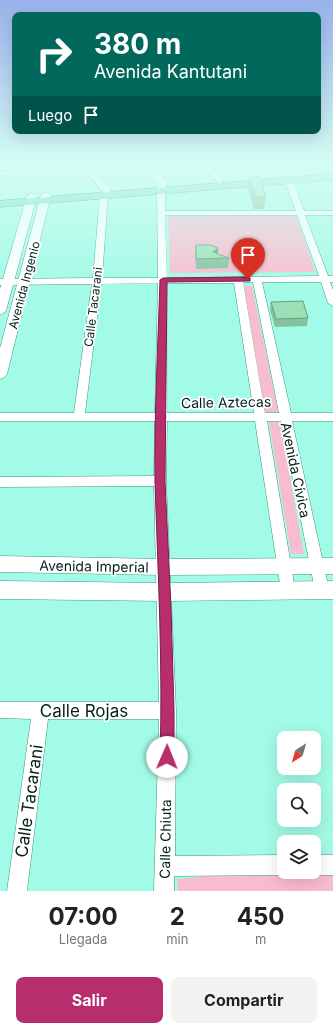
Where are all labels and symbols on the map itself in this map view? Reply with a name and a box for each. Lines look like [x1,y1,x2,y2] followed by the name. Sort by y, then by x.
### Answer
[231,238,265,279] pin
[5,239,43,331] street label: Avenida Ingenio
[81,266,105,348] street label: Calle Tacarani
[181,393,271,411] street label: Calle Aztecas
[278,421,314,519] street label: Avenida Cívica
[39,557,149,575] street label: Avenida Imperial
[40,701,128,721] street label: Calle Rojas
[277,731,321,775] north arrow
[146,736,188,778] position arrow
[11,743,47,859] street label: Calle Tacarani
[156,799,174,879] street label: Calle Chiuta

